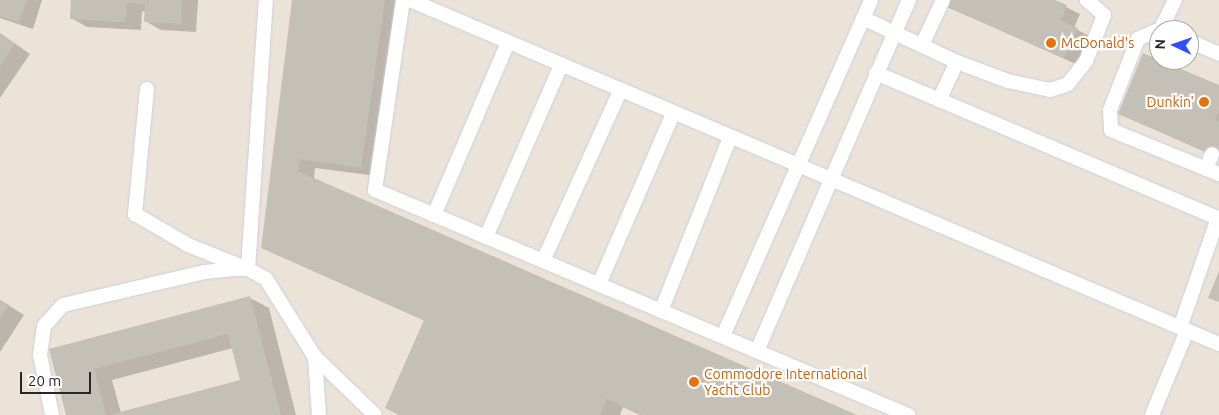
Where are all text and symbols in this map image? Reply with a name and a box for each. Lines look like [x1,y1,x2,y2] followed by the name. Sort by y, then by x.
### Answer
[1149,20,1199,70] north arrow
[1061,35,1134,51] place label: McDonald's
[1045,37,1057,49] marker: McDonald's
[1152,39,1168,50] text: N
[1147,94,1194,110] place label: Dunkin'
[1198,96,1210,108] marker: Dunkin'
[22,362,94,394] scale bar
[704,366,867,398] place label: Commodore International Yacht Club
[28,372,61,389] text: 20 m
[688,376,700,388] marker: Commodore International Yacht Club

